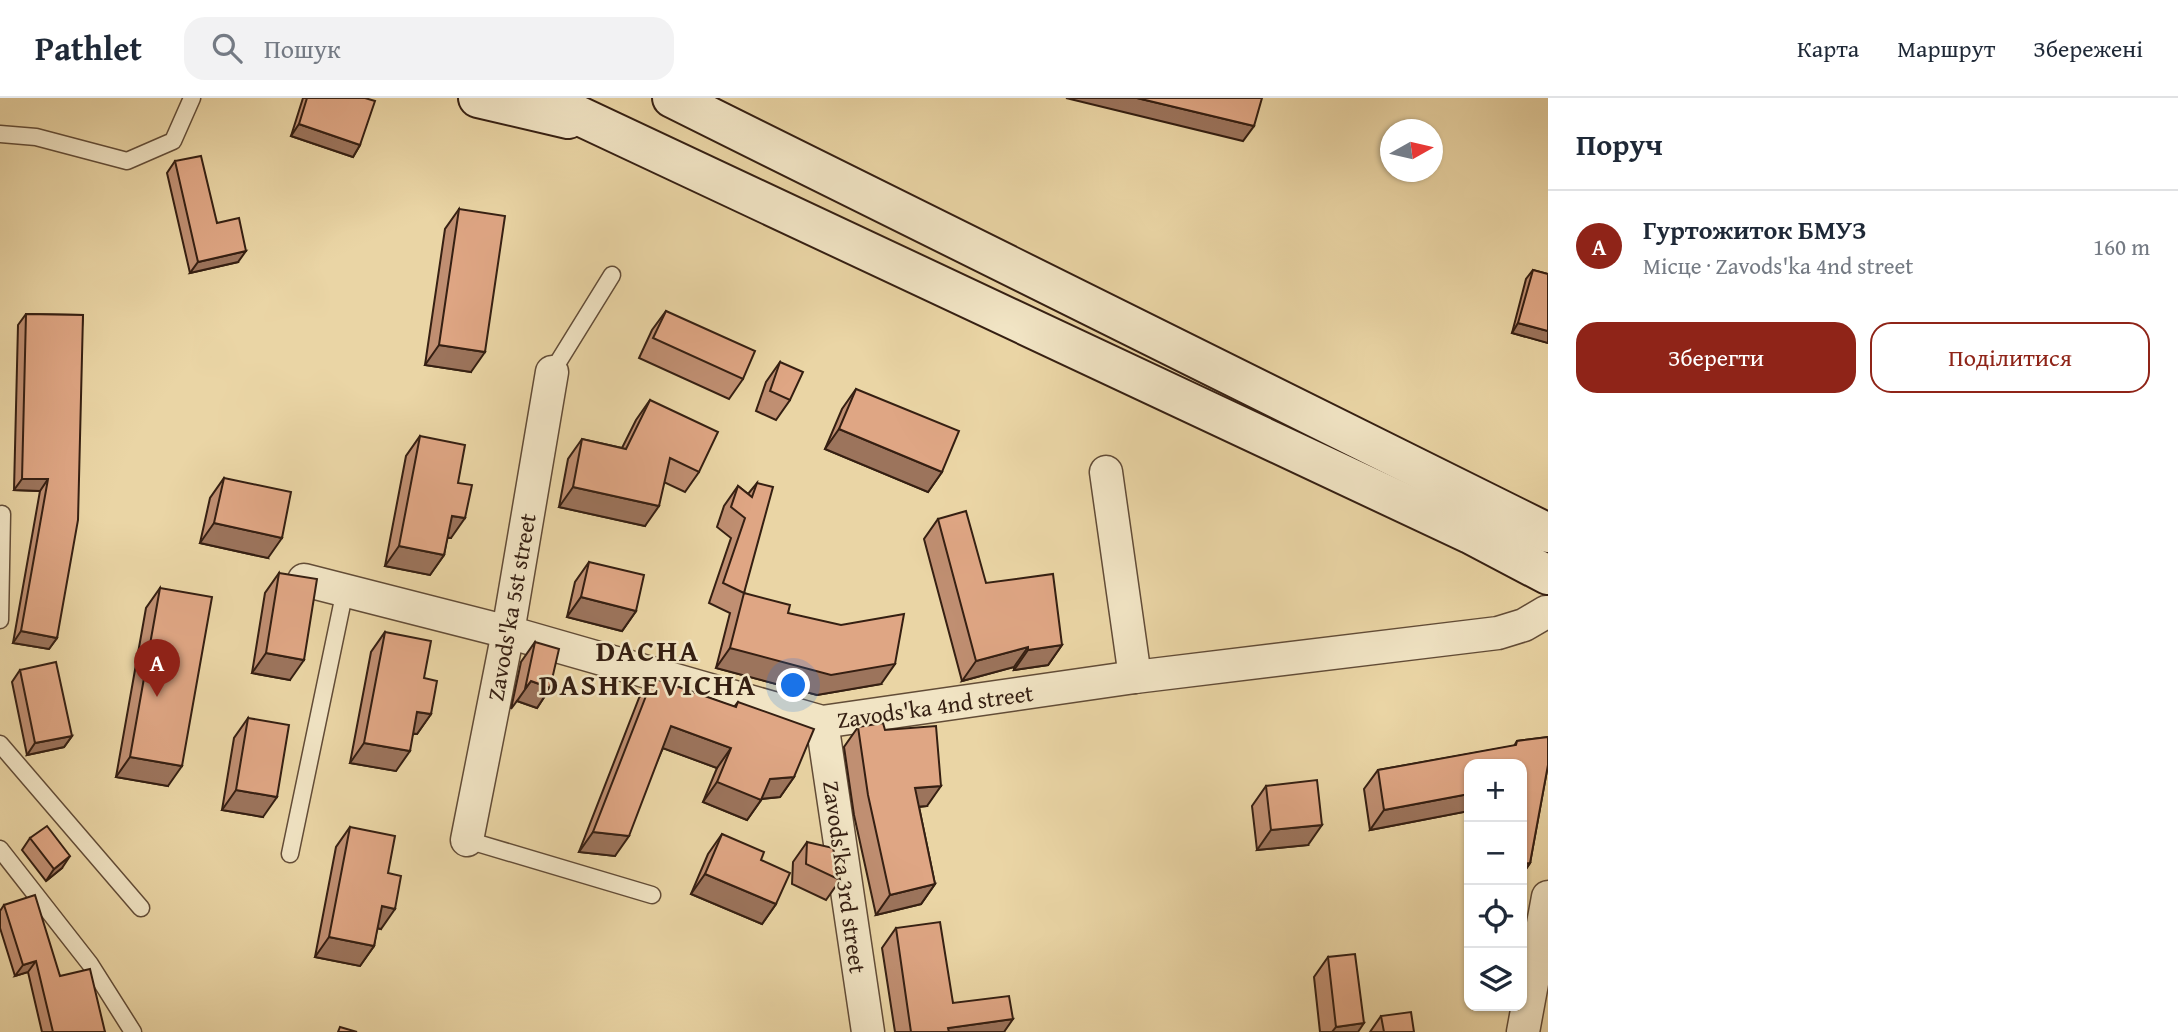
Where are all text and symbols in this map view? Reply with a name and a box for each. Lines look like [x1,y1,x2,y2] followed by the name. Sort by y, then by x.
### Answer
[184,17,674,80] search box
[35,24,142,72] text: Pathlet
[208,29,246,67] icon: search
[264,29,341,68] text: Пошук
[1797,31,1859,66] text: Карта
[1897,31,1995,66] text: Маршрут
[2033,31,2143,66] text: Збережені
[1380,119,1443,182] north arrow
[1576,122,1663,166] text: Поруч
[1643,210,1867,249] text: Гуртожиток БМУЗ
[1592,230,1606,263] text: A
[2093,230,2150,263] text: 160 m
[1643,249,1913,282] text: Місце · Zavods'ka 4nd street
[1576,322,1856,393] button: Зберегти
[1870,322,2150,393] button: Поділитися
[478,511,544,703] street label: Zavods'ka 5st street
[539,628,757,706] district label: DACHA DASHKEVICHA
[134,639,180,697] pin: A
[776,668,810,702] your location
[835,676,1035,736] street label: Zavods'ka 4nd street
[1464,759,1527,1011] map controls
[1464,759,1527,822] button: +
[815,779,875,975] street label: Zavods'ka 3rd street
[1464,822,1527,885] button: −
[1464,885,1527,948] button: locate
[1464,948,1527,1011] button: layers

